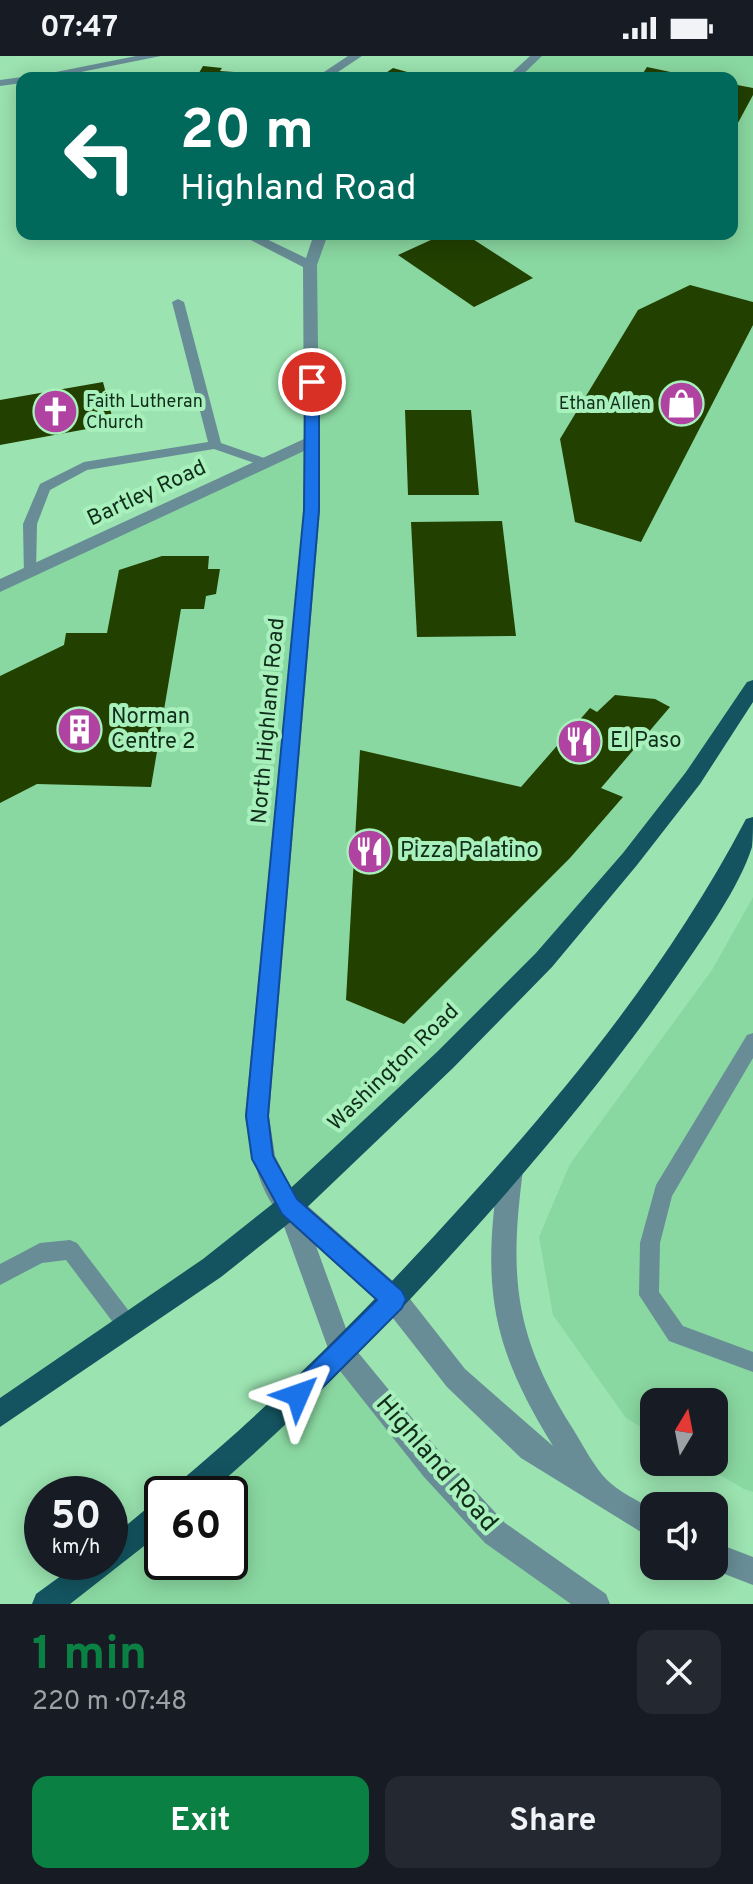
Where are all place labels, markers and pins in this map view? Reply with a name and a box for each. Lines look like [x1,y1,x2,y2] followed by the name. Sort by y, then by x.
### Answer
[278,348,346,416] pin
[658,380,706,428] shop icon: Ethan Allen
[31,388,79,436] church icon: Faith Lutheran Church
[86,391,203,435] place label: Faith Lutheran Church
[559,393,651,416] place label: Ethan Allen
[111,704,195,756] place label: Norman Centre 2
[56,706,104,754] building icon: Norman Centre 2
[555,717,603,765] restaurant icon: El Paso
[610,728,681,755] place label: El Paso
[345,827,393,875] restaurant icon: Pizza Palatino
[400,838,539,865] place label: Pizza Palatino

